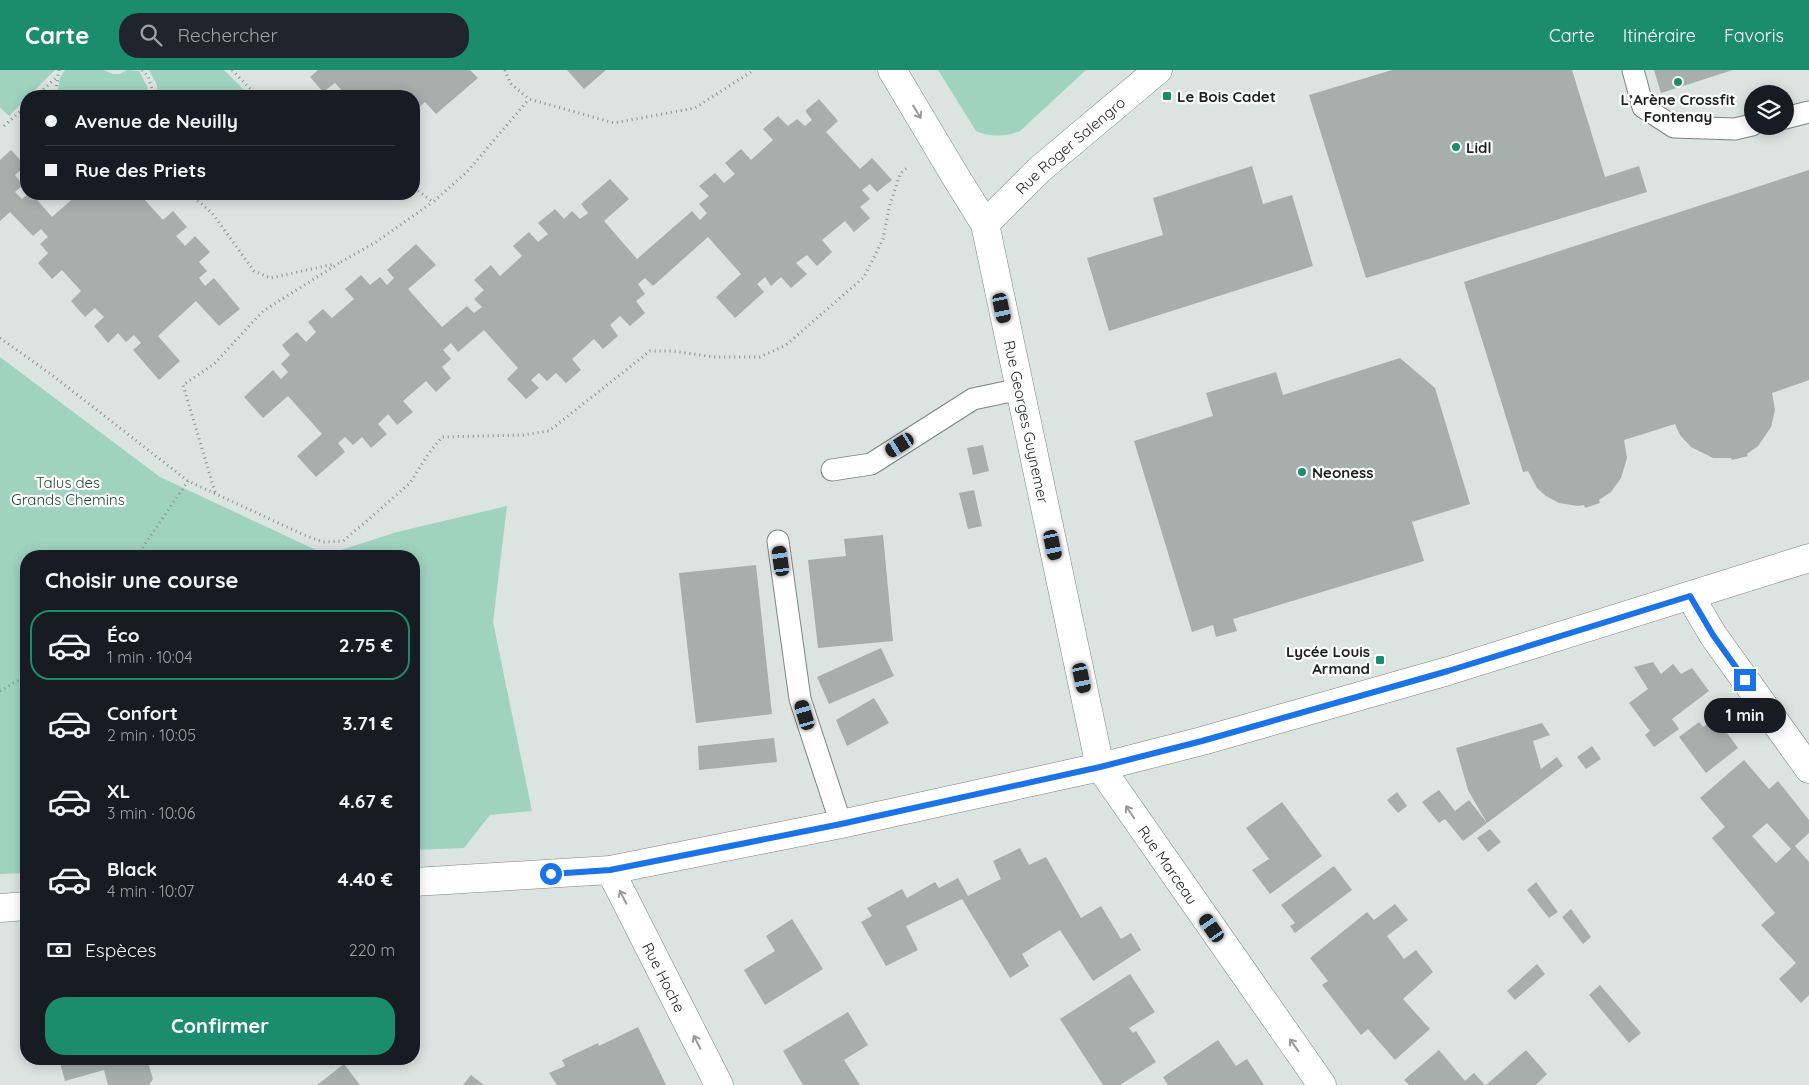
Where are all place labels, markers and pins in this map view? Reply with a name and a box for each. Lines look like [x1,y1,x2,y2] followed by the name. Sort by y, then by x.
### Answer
[1672,76,1684,88] marker: L’Arène Crossfit Fontenay
[1177,87,1276,106] place label: Le Bois Cadet
[1161,90,1173,102] marker: Le Bois Cadet
[1621,90,1735,126] place label: L’Arène Crossfit Fontenay
[1466,138,1491,157] place label: Lidl
[1450,141,1462,153] marker: Lidl
[1312,463,1374,482] place label: Neoness
[1296,466,1308,478] marker: Neoness
[1286,642,1370,678] place label: Lycée Louis Armand
[1374,654,1386,666] marker: Lycée Louis Armand

